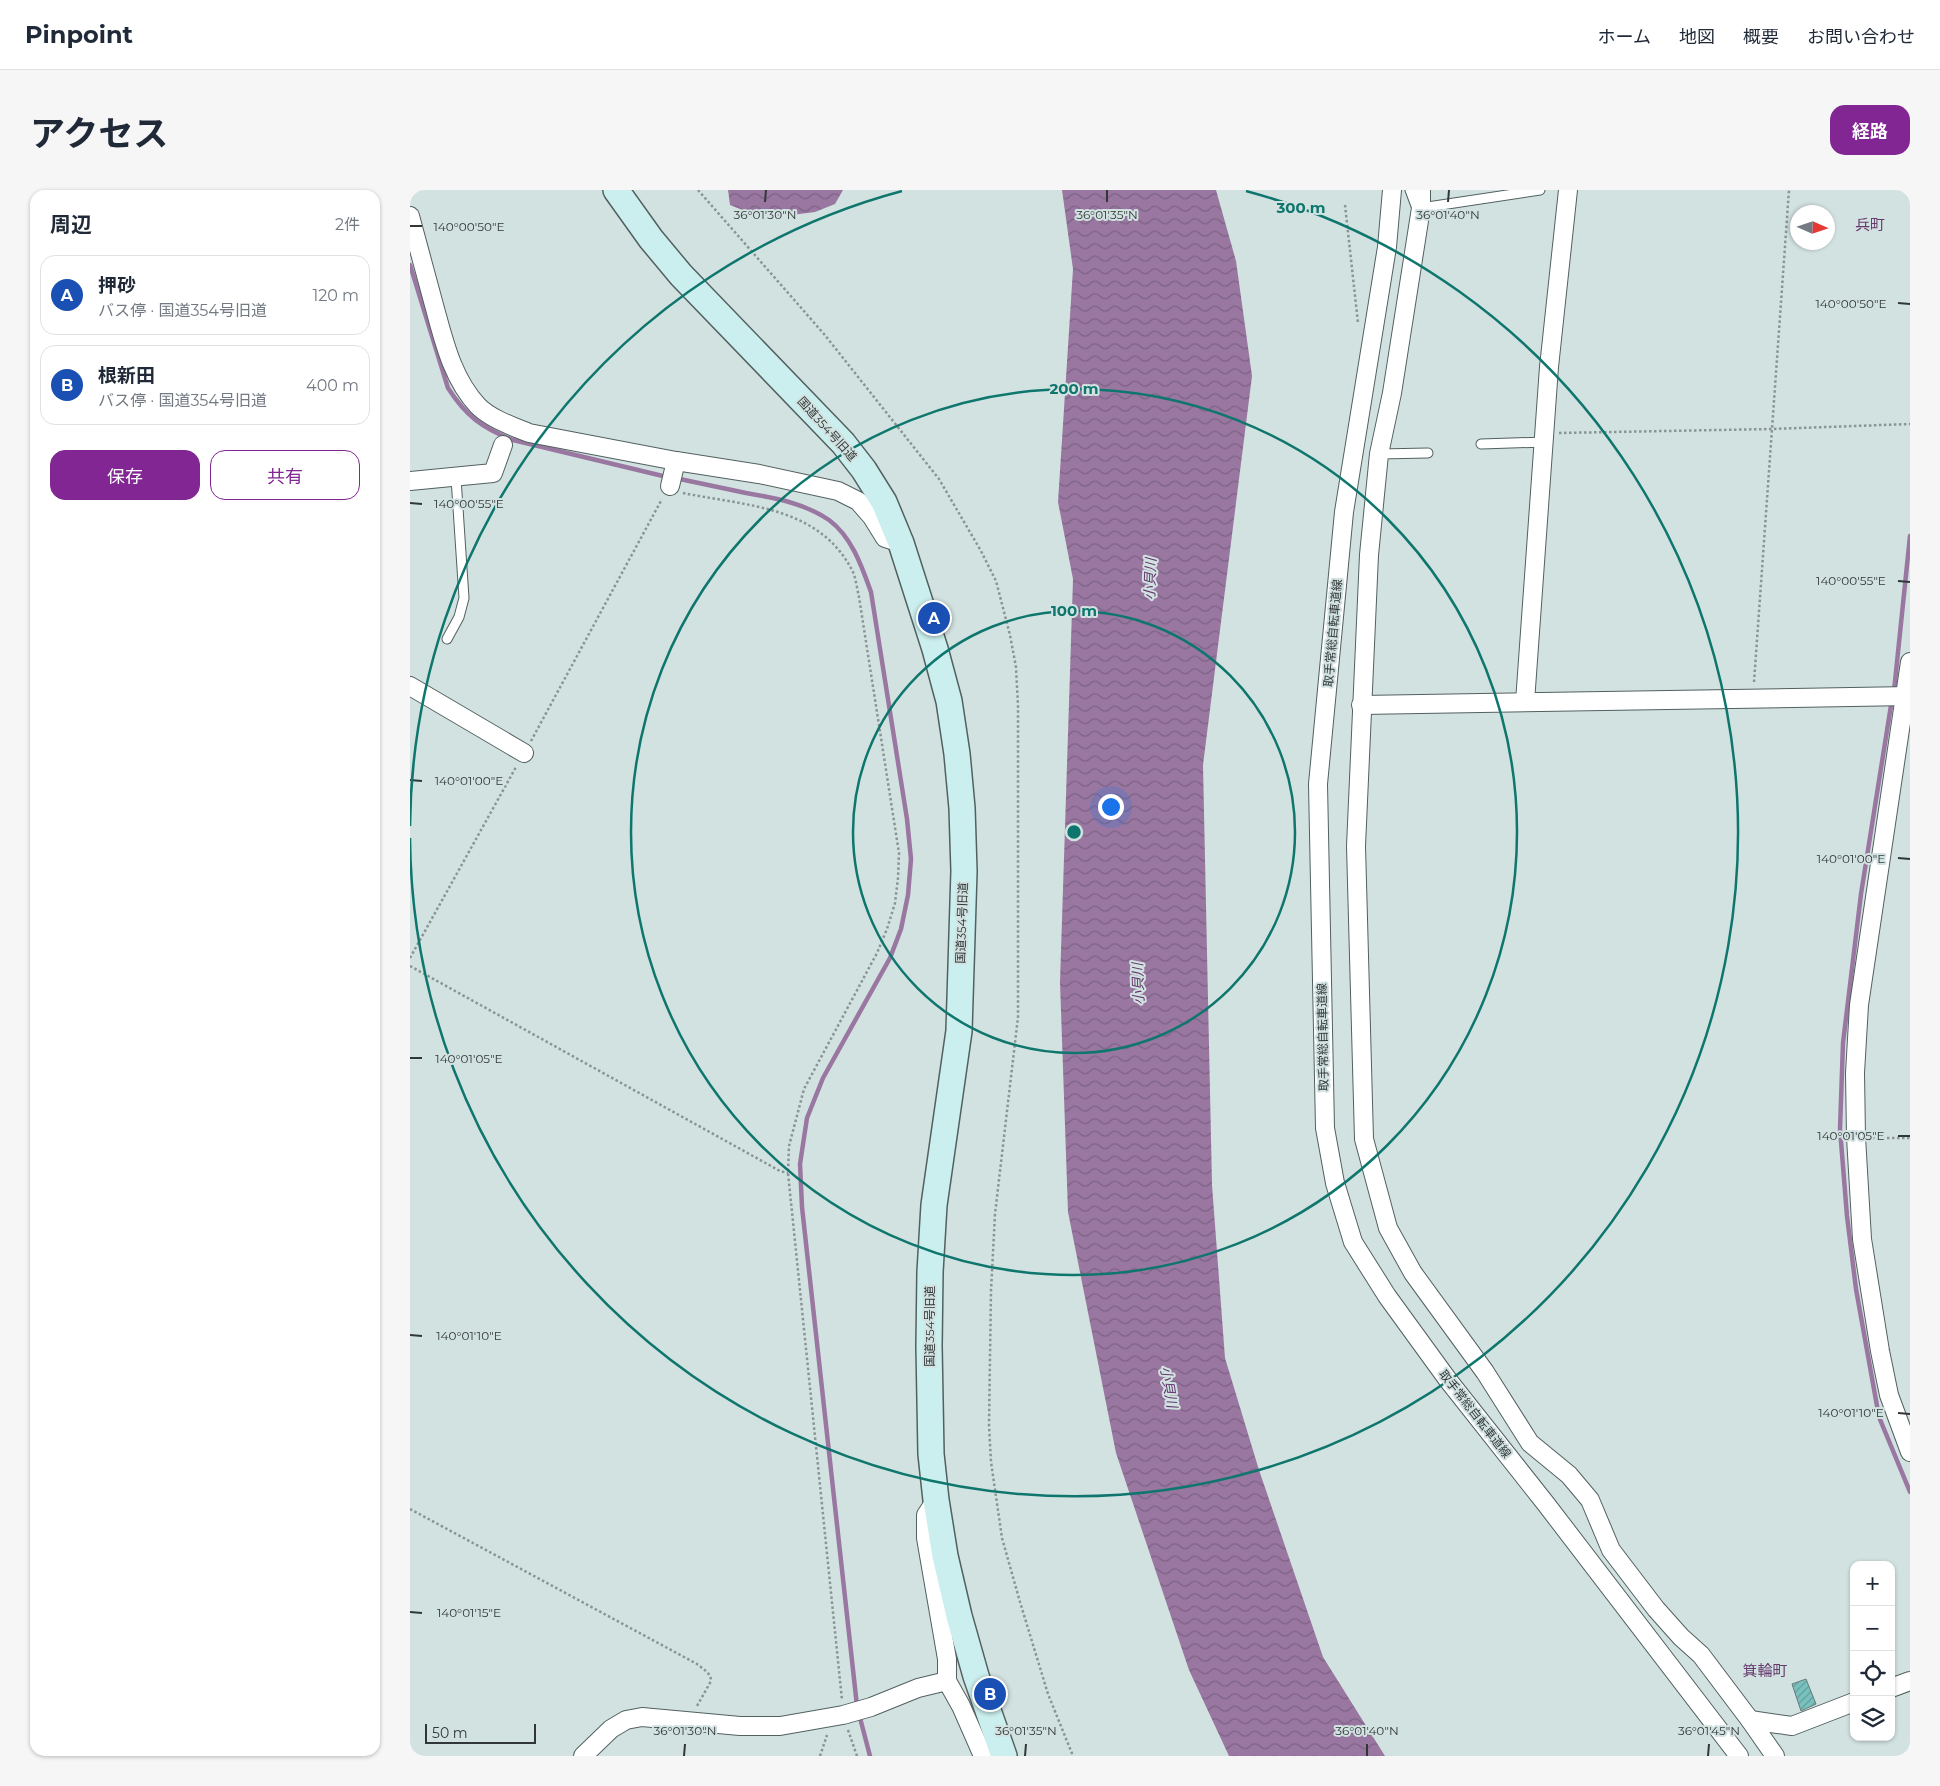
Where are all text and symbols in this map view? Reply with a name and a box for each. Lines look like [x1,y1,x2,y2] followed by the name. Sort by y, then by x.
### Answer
[25,20,133,49] text: Pinpoint
[1598,26,1651,48] text: ホーム
[1679,26,1715,48] text: 地図
[1743,26,1779,48] text: 概要
[1807,26,1915,48] text: お問い合わせ
[1830,105,1910,155] button: 経路
[30,112,168,155] text: アクセス
[1275,198,1326,217] text: 300 m
[1790,205,1835,250] north arrow
[734,207,796,222] text: 36°01'30"N
[1076,207,1138,222] text: 36°01'35"N
[1416,207,1480,222] text: 36°01'40"N
[50,212,92,237] text: 周辺
[335,215,360,234] text: 2件
[1855,215,1885,234] district label: 兵町
[433,219,505,234] text: 140°00'50"E
[98,274,136,297] text: 押砂
[61,286,73,305] text: A
[312,286,359,305] text: 120 m
[1815,296,1887,311] text: 140°00'50"E
[98,301,267,320] text: バス停 · 国道354号旧道
[98,364,155,387] text: 根新田
[61,376,73,395] text: B
[306,376,359,395] text: 400 m
[1049,379,1099,398] text: 200 m
[98,391,267,410] text: バス停 · 国道354号旧道
[795,393,860,464] street label: 国道354号旧道
[50,450,200,500] button: 保存
[210,450,360,500] button: 共有
[434,496,504,511] text: 140°00'55"E
[1140,556,1160,600] water label: 小貝川
[1816,573,1886,588] text: 140°00'55"E
[1320,579,1345,687] street label: 取手常総自転車道線
[918,599,950,637] pin: A
[1051,601,1097,620] text: 100 m
[435,773,503,788] text: 140°01'00"E
[1098,794,1124,820] your location
[1065,823,1083,841] centre of rings
[1817,851,1885,866] text: 140°01'00"E
[953,882,970,964] street label: 国道354号旧道
[1128,961,1148,1005] water label: 小貝川
[1314,983,1331,1091] street label: 取手常総自転車道線
[435,1051,503,1066] text: 140°01'05"E
[1817,1128,1885,1143] text: 140°01'05"E
[922,1285,937,1367] street label: 国道354号旧道
[436,1328,502,1343] text: 140°01'10"E
[1156,1365,1182,1411] water label: 小貝川
[1436,1367,1515,1461] street label: 取手常総自転車道線
[1818,1405,1884,1420] text: 140°01'10"E
[1850,1561,1895,1741] map controls
[1850,1561,1895,1606] button: +
[437,1605,501,1620] text: 140°01'15"E
[1850,1606,1895,1651] button: −
[1850,1651,1895,1696] button: locate
[1742,1661,1788,1680] district label: 箕輪町
[974,1675,1006,1713] pin: B
[1850,1696,1895,1741] button: layers
[425,1721,536,1744] scale bar
[654,1723,716,1738] text: 36°01'30"N
[995,1723,1057,1738] text: 36°01'35"N
[1335,1723,1399,1738] text: 36°01'40"N
[1678,1723,1740,1738] text: 36°01'45"N
[432,1724,468,1742] text: 50 m

